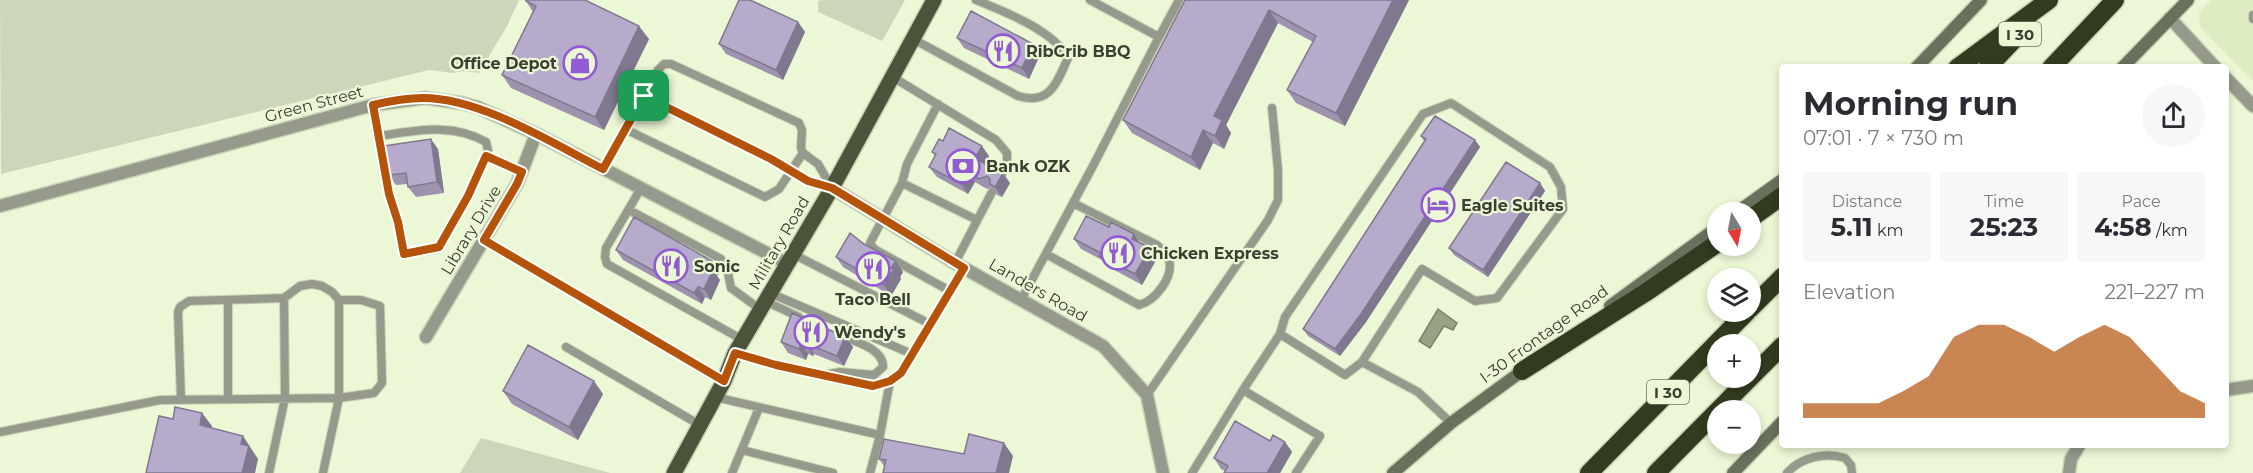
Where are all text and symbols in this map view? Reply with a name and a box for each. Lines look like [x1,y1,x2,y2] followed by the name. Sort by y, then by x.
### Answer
[1999,22,2041,46] road number: I 30
[985,33,1021,69] restaurant icon: RibCrib BBQ
[1026,42,1131,61] place label: RibCrib BBQ
[562,45,598,81] shop icon: Office Depot
[450,54,557,73] place label: Office Depot
[618,70,669,121] pin
[627,79,660,112] icon: arrive
[263,82,366,126] street label: Green Street
[1803,83,2018,123] text: Morning run
[2142,84,2205,147] button: share
[1803,126,1964,150] text: 07:01 · 7 × 730 m
[945,148,981,184] bank icon: Bank OZK
[986,157,1071,176] place label: Bank OZK
[437,182,505,278] street label: Library Drive
[1420,187,1456,223] hotel icon: Eagle Suites
[1832,192,1902,211] text: Distance
[1984,192,2024,211] text: Time
[2121,192,2161,211] text: Pace
[745,193,813,293] street label: Military Road
[1461,196,1564,215] place label: Eagle Suites
[1707,202,1761,256] north arrow
[1707,202,1761,454] map controls
[1831,211,1873,243] text: 5.11
[1970,211,2038,243] text: 25:23
[2094,211,2152,243] text: 4:58
[1873,221,1903,240] text: km
[2152,221,2188,240] text: /km
[1100,235,1136,271] restaurant icon: Chicken Express
[1141,244,1279,263] place label: Chicken Express
[653,248,689,284] restaurant icon: Sonic
[855,251,891,287] restaurant icon: Taco Bell
[985,254,1091,326] street label: Landers Road
[694,257,741,276] place label: Sonic
[1707,268,1761,322] button: layers
[1803,280,1895,304] text: Elevation
[2104,280,2205,304] text: 221–227 m
[1476,281,1612,387] street label: I-30 Frontage Road
[835,290,911,309] place label: Taco Bell
[793,314,829,350] restaurant icon: Wendy's
[834,323,906,342] place label: Wendy's
[1707,334,1761,388] button: +
[1647,380,1689,404] road number: I 30
[1707,400,1761,454] button: −

